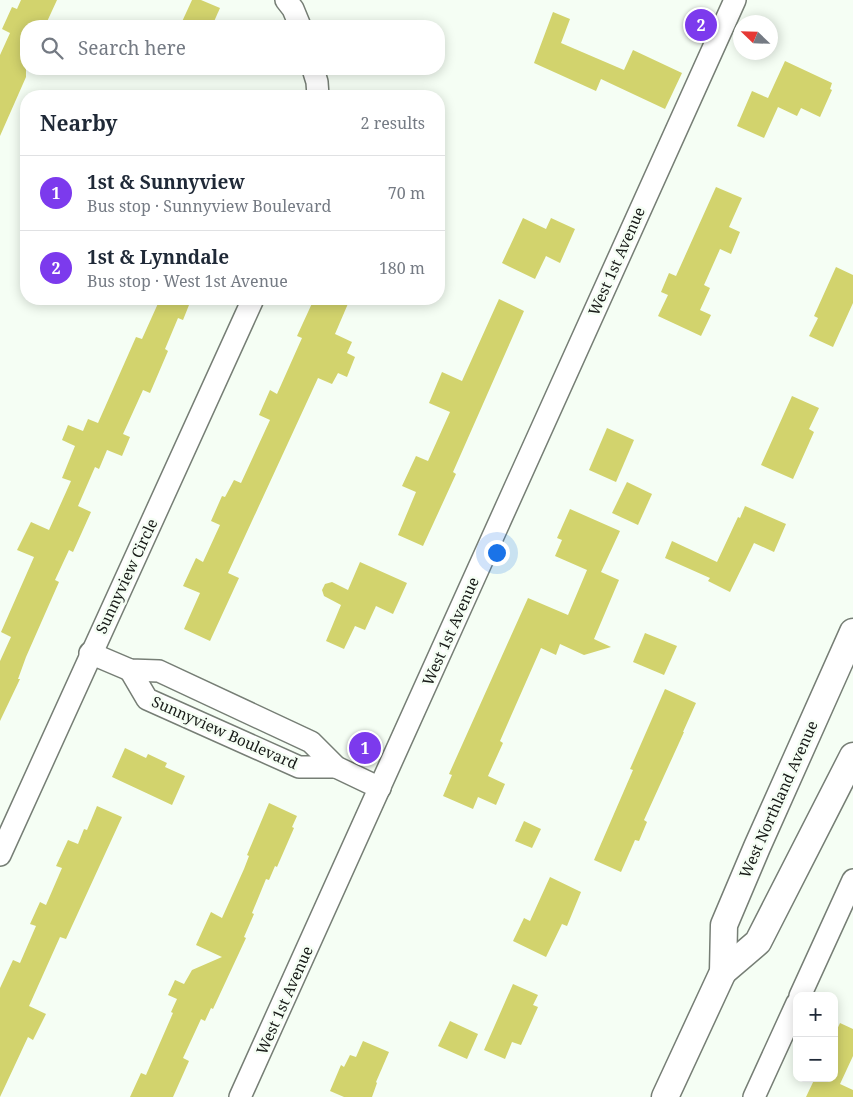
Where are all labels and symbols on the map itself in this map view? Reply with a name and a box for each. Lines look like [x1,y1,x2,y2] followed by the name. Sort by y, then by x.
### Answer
[685,6,717,44] pin: 2
[733,15,778,60] north arrow
[583,204,649,318] street label: West 1st Avenue
[91,515,161,637] street label: Sunnyview Circle
[484,540,510,566] your location
[417,574,483,688] street label: West 1st Avenue
[149,691,301,773] street label: Sunnyview Boulevard
[734,717,822,881] street label: West Northland Avenue
[349,729,381,767] pin: 1
[251,943,317,1057] street label: West 1st Avenue

